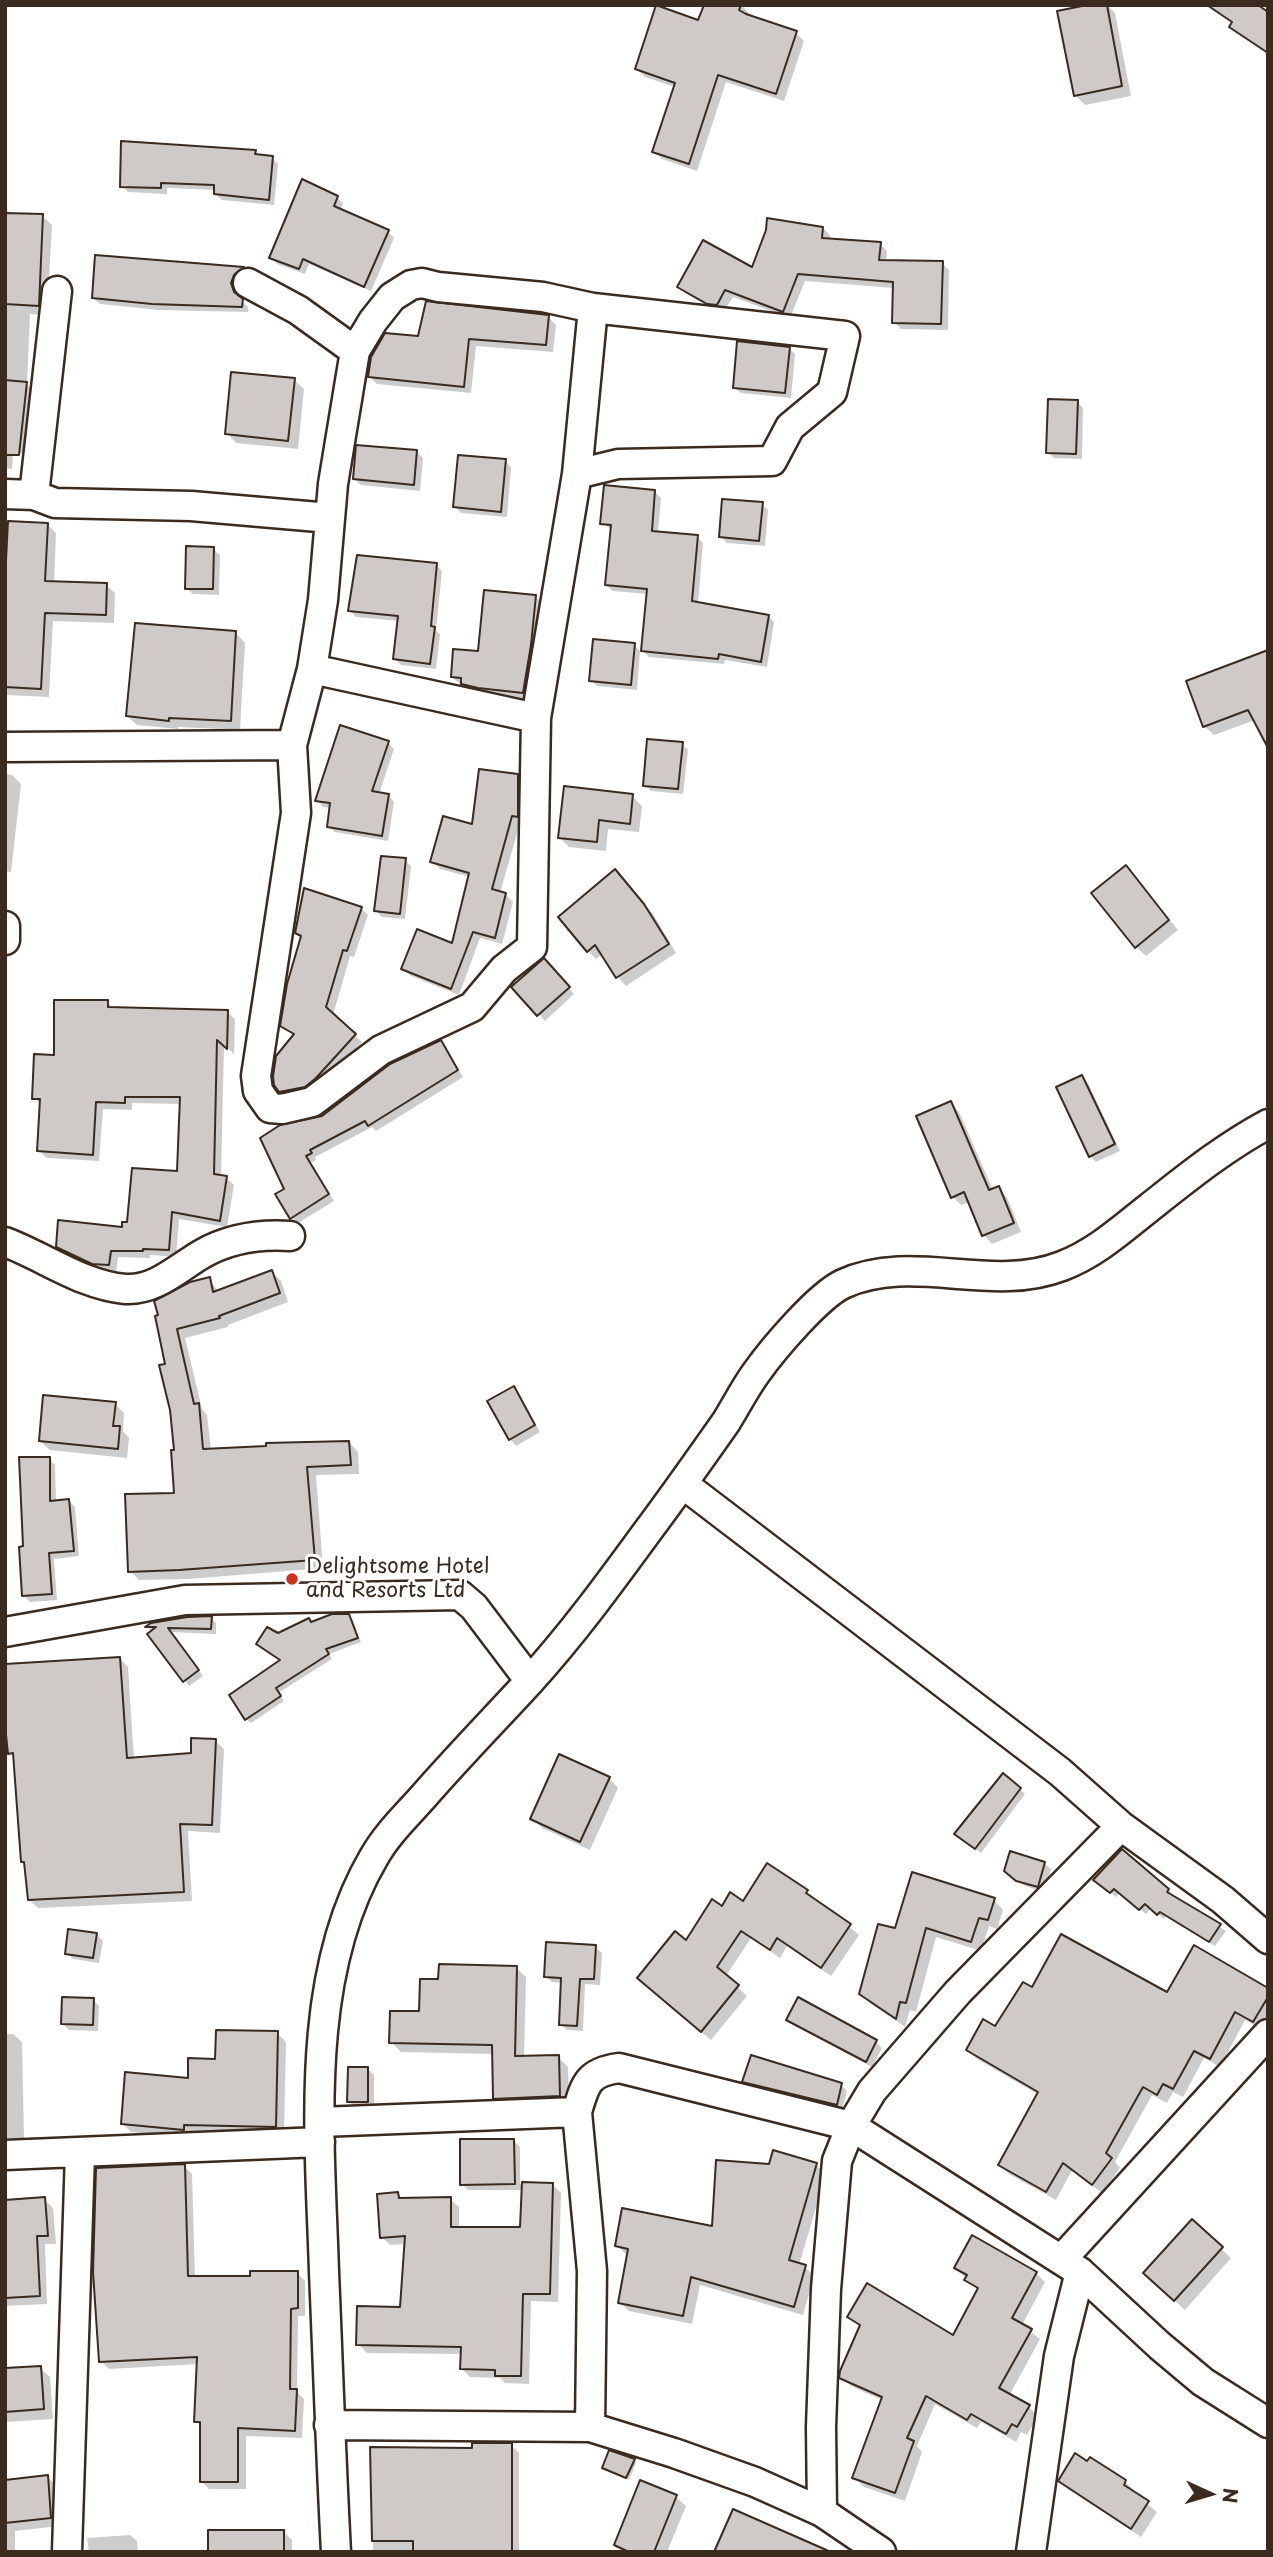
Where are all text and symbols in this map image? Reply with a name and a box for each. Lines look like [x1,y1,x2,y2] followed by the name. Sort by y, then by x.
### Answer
[306,1554,489,1604] place label: Delightsome Hotel and Resorts Ltd
[284,1571,300,1587] marker: Delightsome Hotel and Resorts Ltd
[1175,2459,1245,2529] north arrow
[1216,2487,1245,2504] text: N

